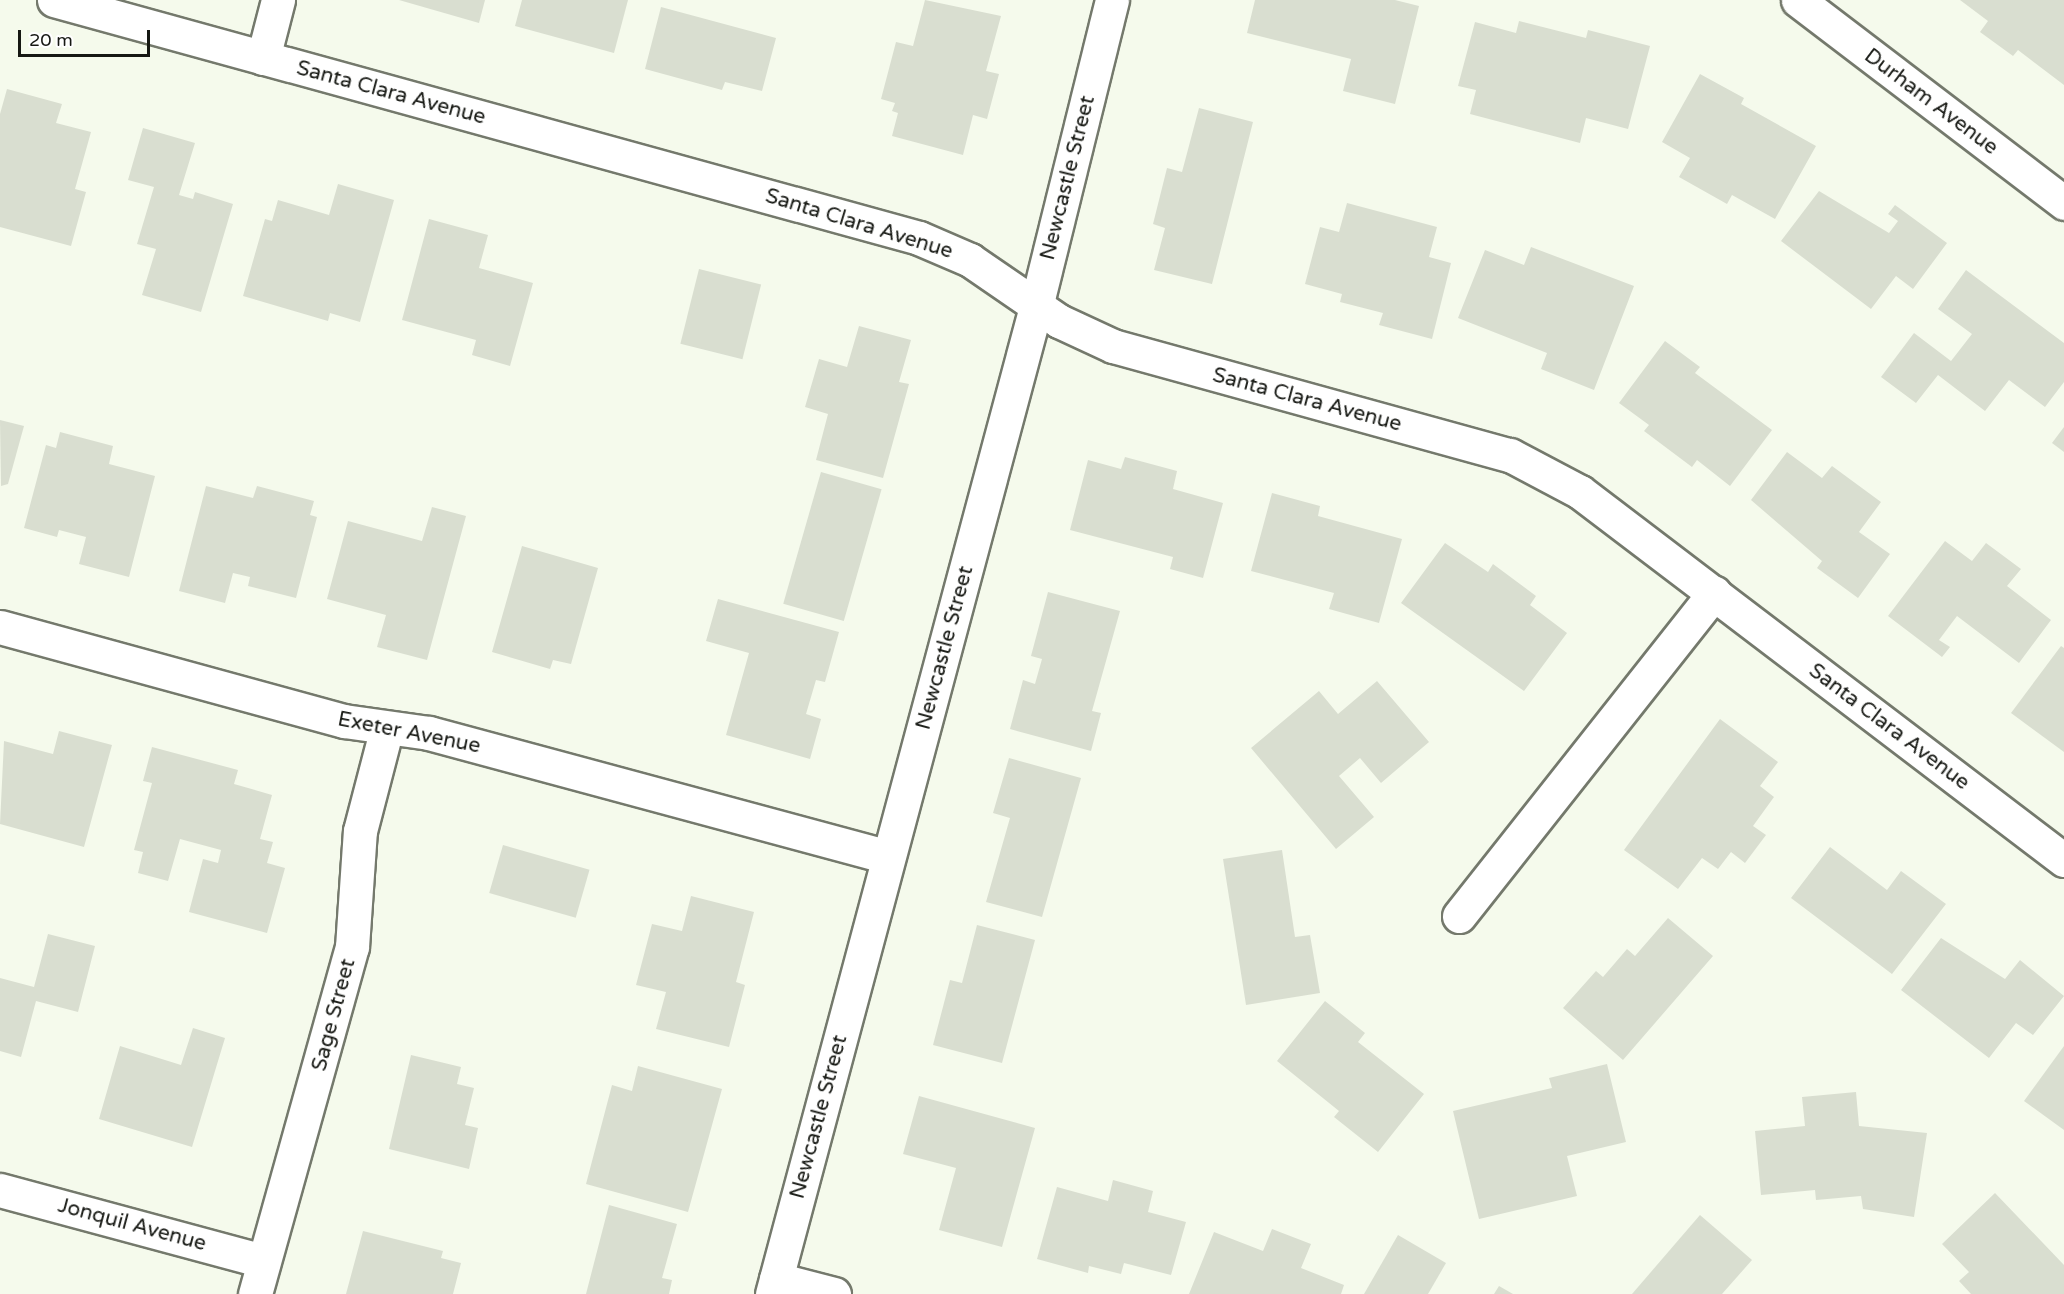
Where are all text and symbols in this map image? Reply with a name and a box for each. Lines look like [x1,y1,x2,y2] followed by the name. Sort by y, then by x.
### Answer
[21,18,153,56] scale bar
[29,29,73,51] text: 20 m
[1859,44,2003,160] street label: Durham Avenue
[294,56,488,130] street label: Santa Clara Avenue
[1035,93,1101,263] street label: Newcastle Street
[762,183,956,265] street label: Santa Clara Avenue
[1210,363,1404,437] street label: Santa Clara Avenue
[911,563,979,733] street label: Newcastle Street
[1804,658,1974,796] street label: Santa Clara Avenue
[336,707,482,759] street label: Exeter Avenue
[307,956,361,1074] street label: Sage Street
[785,1032,853,1202] street label: Newcastle Street
[55,1193,209,1257] street label: Jonquil Avenue

